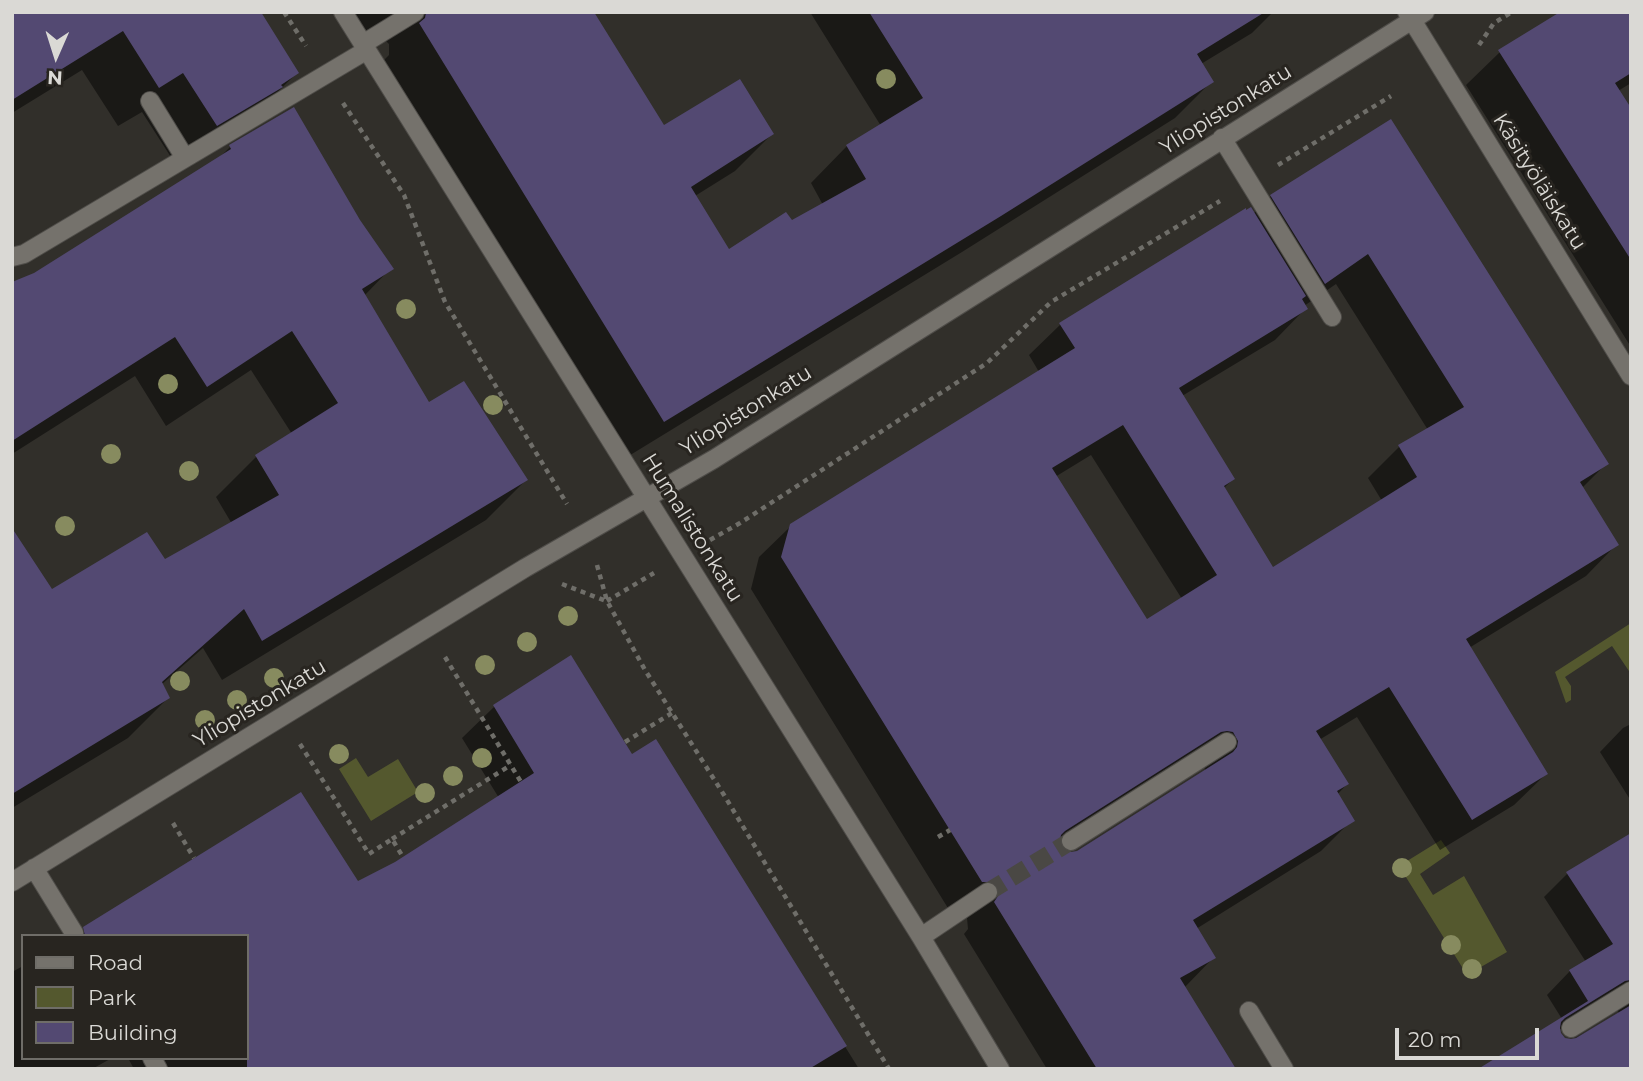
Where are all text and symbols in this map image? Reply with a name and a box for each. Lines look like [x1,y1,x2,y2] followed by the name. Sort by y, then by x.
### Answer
[21,21,91,91] north arrow
[1155,59,1297,161] street label: Yliopistonkatu
[47,66,63,89] text: N
[1487,109,1591,255] street label: Käsityöläiskatu
[675,360,817,462] street label: Yliopistonkatu
[636,449,748,607] street label: Humalistonkatu
[189,654,331,754] street label: Yliopistonkatu
[21,934,248,1060] legend
[88,950,143,975] text: Road
[88,985,136,1010] text: Park
[1398,1014,1542,1058] scale bar
[88,1020,178,1045] text: Building
[1408,1027,1462,1052] text: 20 m

